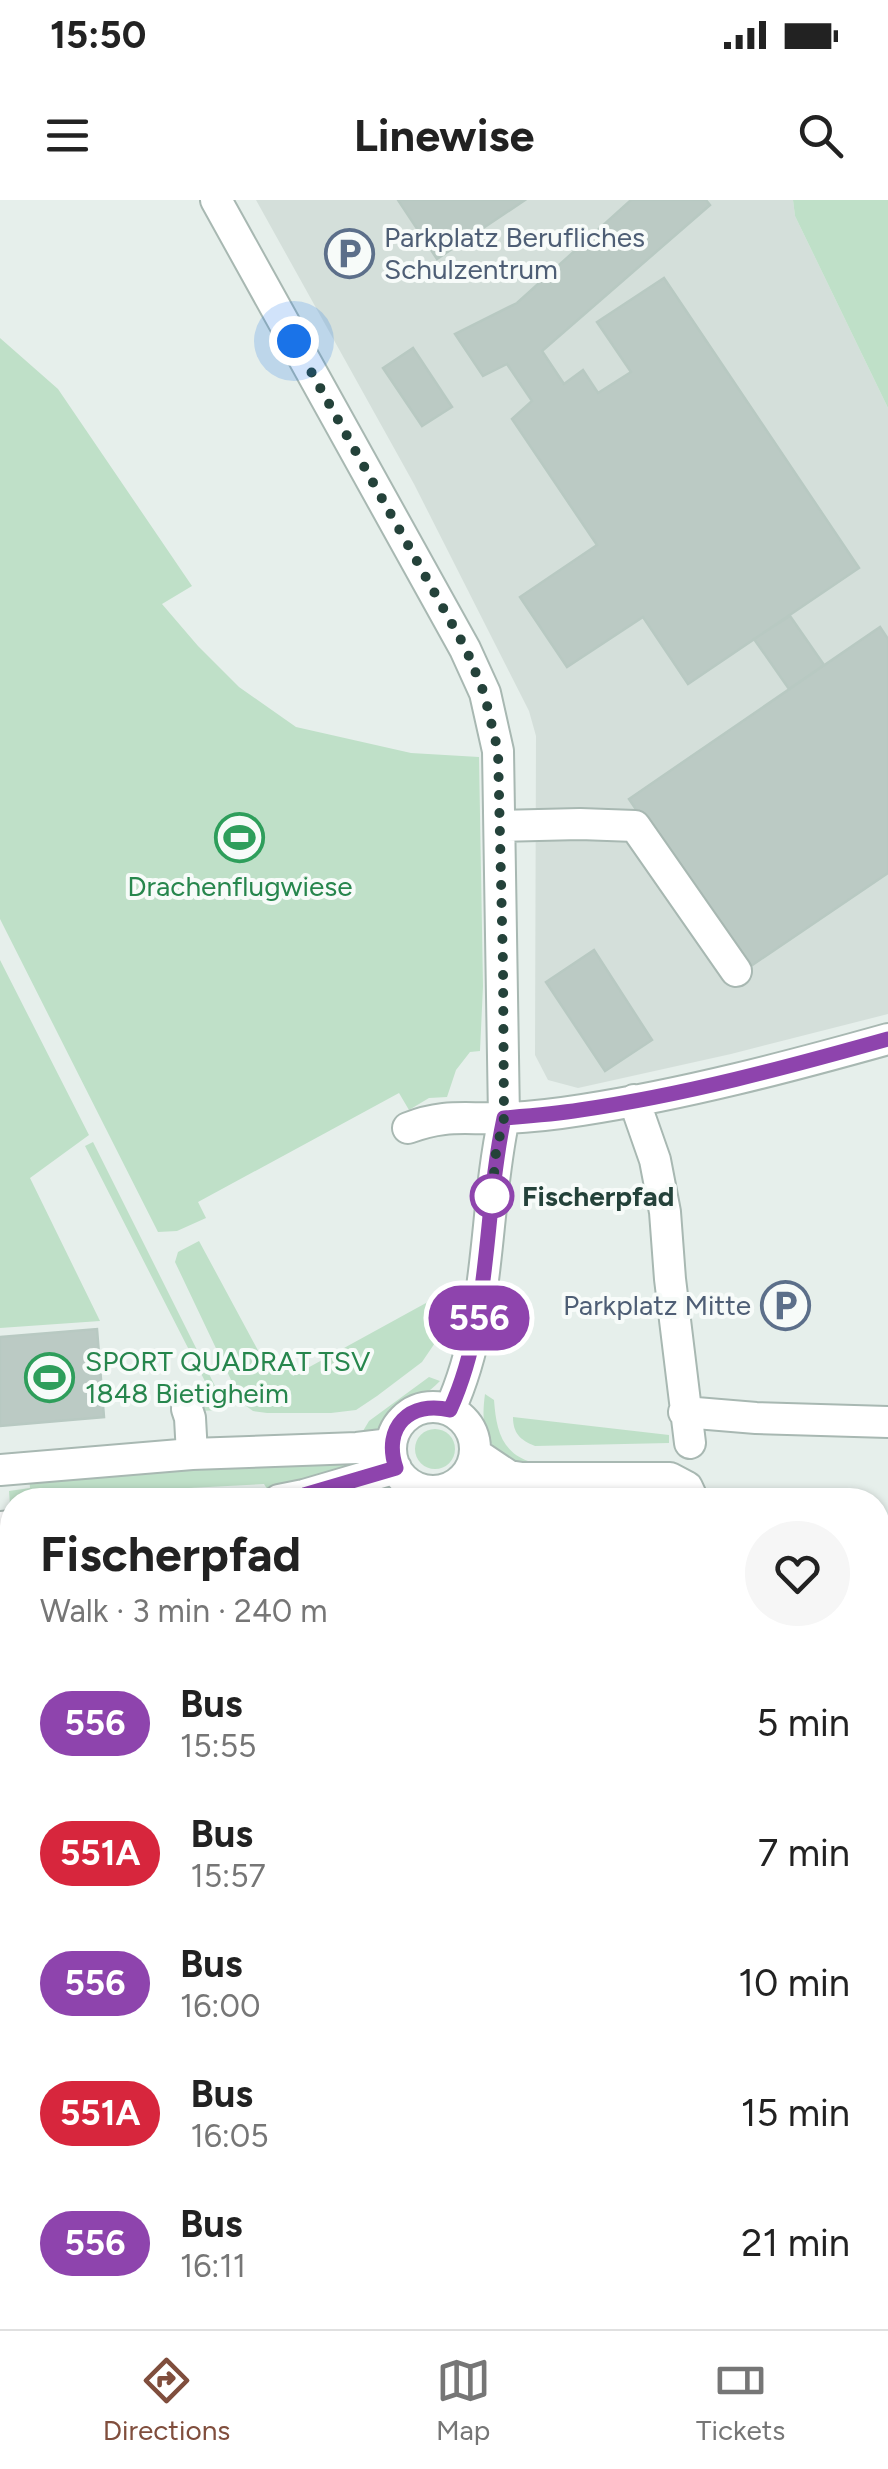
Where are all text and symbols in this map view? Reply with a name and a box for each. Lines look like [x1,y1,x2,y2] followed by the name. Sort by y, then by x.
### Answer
[50,12,146,58] text: 15:50
[40,108,95,163] icon: menu
[354,108,534,162] text: Linewise
[793,108,848,163] icon: search
[384,220,645,286] place label: Parkplatz Berufliches Schulzentrum
[323,227,375,279] parking icon: Parkplatz Berufliches Schulzentrum
[269,316,319,366] your location
[214,812,266,864] sports icon: Drachenflugwiese
[127,869,353,903] place label: Drachenflugwiese
[471,1175,513,1217] marker: Fischerpfad
[522,1179,674,1213] place label: Fischerpfad
[760,1279,812,1331] parking icon: Parkplatz Mitte
[422,1286,536,1350] line badge: 556
[563,1288,751,1322] place label: Parkplatz Mitte
[449,1297,509,1339] text: 556
[85,1344,371,1410] place label: SPORT QUADRAT TSV 1848 Bietigheim
[24,1351,76,1403] sports icon: SPORT QUADRAT TSV 1848 Bietigheim
[745,1521,850,1626] button: heart
[40,1525,301,1583] text: Fischerpfad
[40,1592,327,1630] text: Walk · 3 min · 240 m
[180,1681,243,1727] text: Bus
[756,1700,850,1746] text: 5 min
[65,1702,125,1744] text: 556
[180,1727,257,1765] text: 15:55
[190,1811,253,1857] text: Bus
[758,1830,850,1876] text: 7 min
[60,1832,140,1874] text: 551A
[190,1857,266,1895] text: 15:57
[180,1941,243,1987] text: Bus
[738,1960,850,2006] text: 10 min
[65,1962,125,2004] text: 556
[180,1987,260,2025] text: 16:00
[190,2071,253,2117] text: Bus
[741,2090,850,2136] text: 15 min
[60,2092,140,2134] text: 551A
[190,2117,269,2155] text: 16:05
[180,2201,243,2247] text: Bus
[741,2220,850,2266] text: 21 min
[65,2222,125,2264] text: 556
[180,2247,246,2285] text: 16:11
[103,2353,230,2447] tab: Directions
[436,2353,491,2447] tab: Map
[696,2353,785,2447] tab: Tickets

